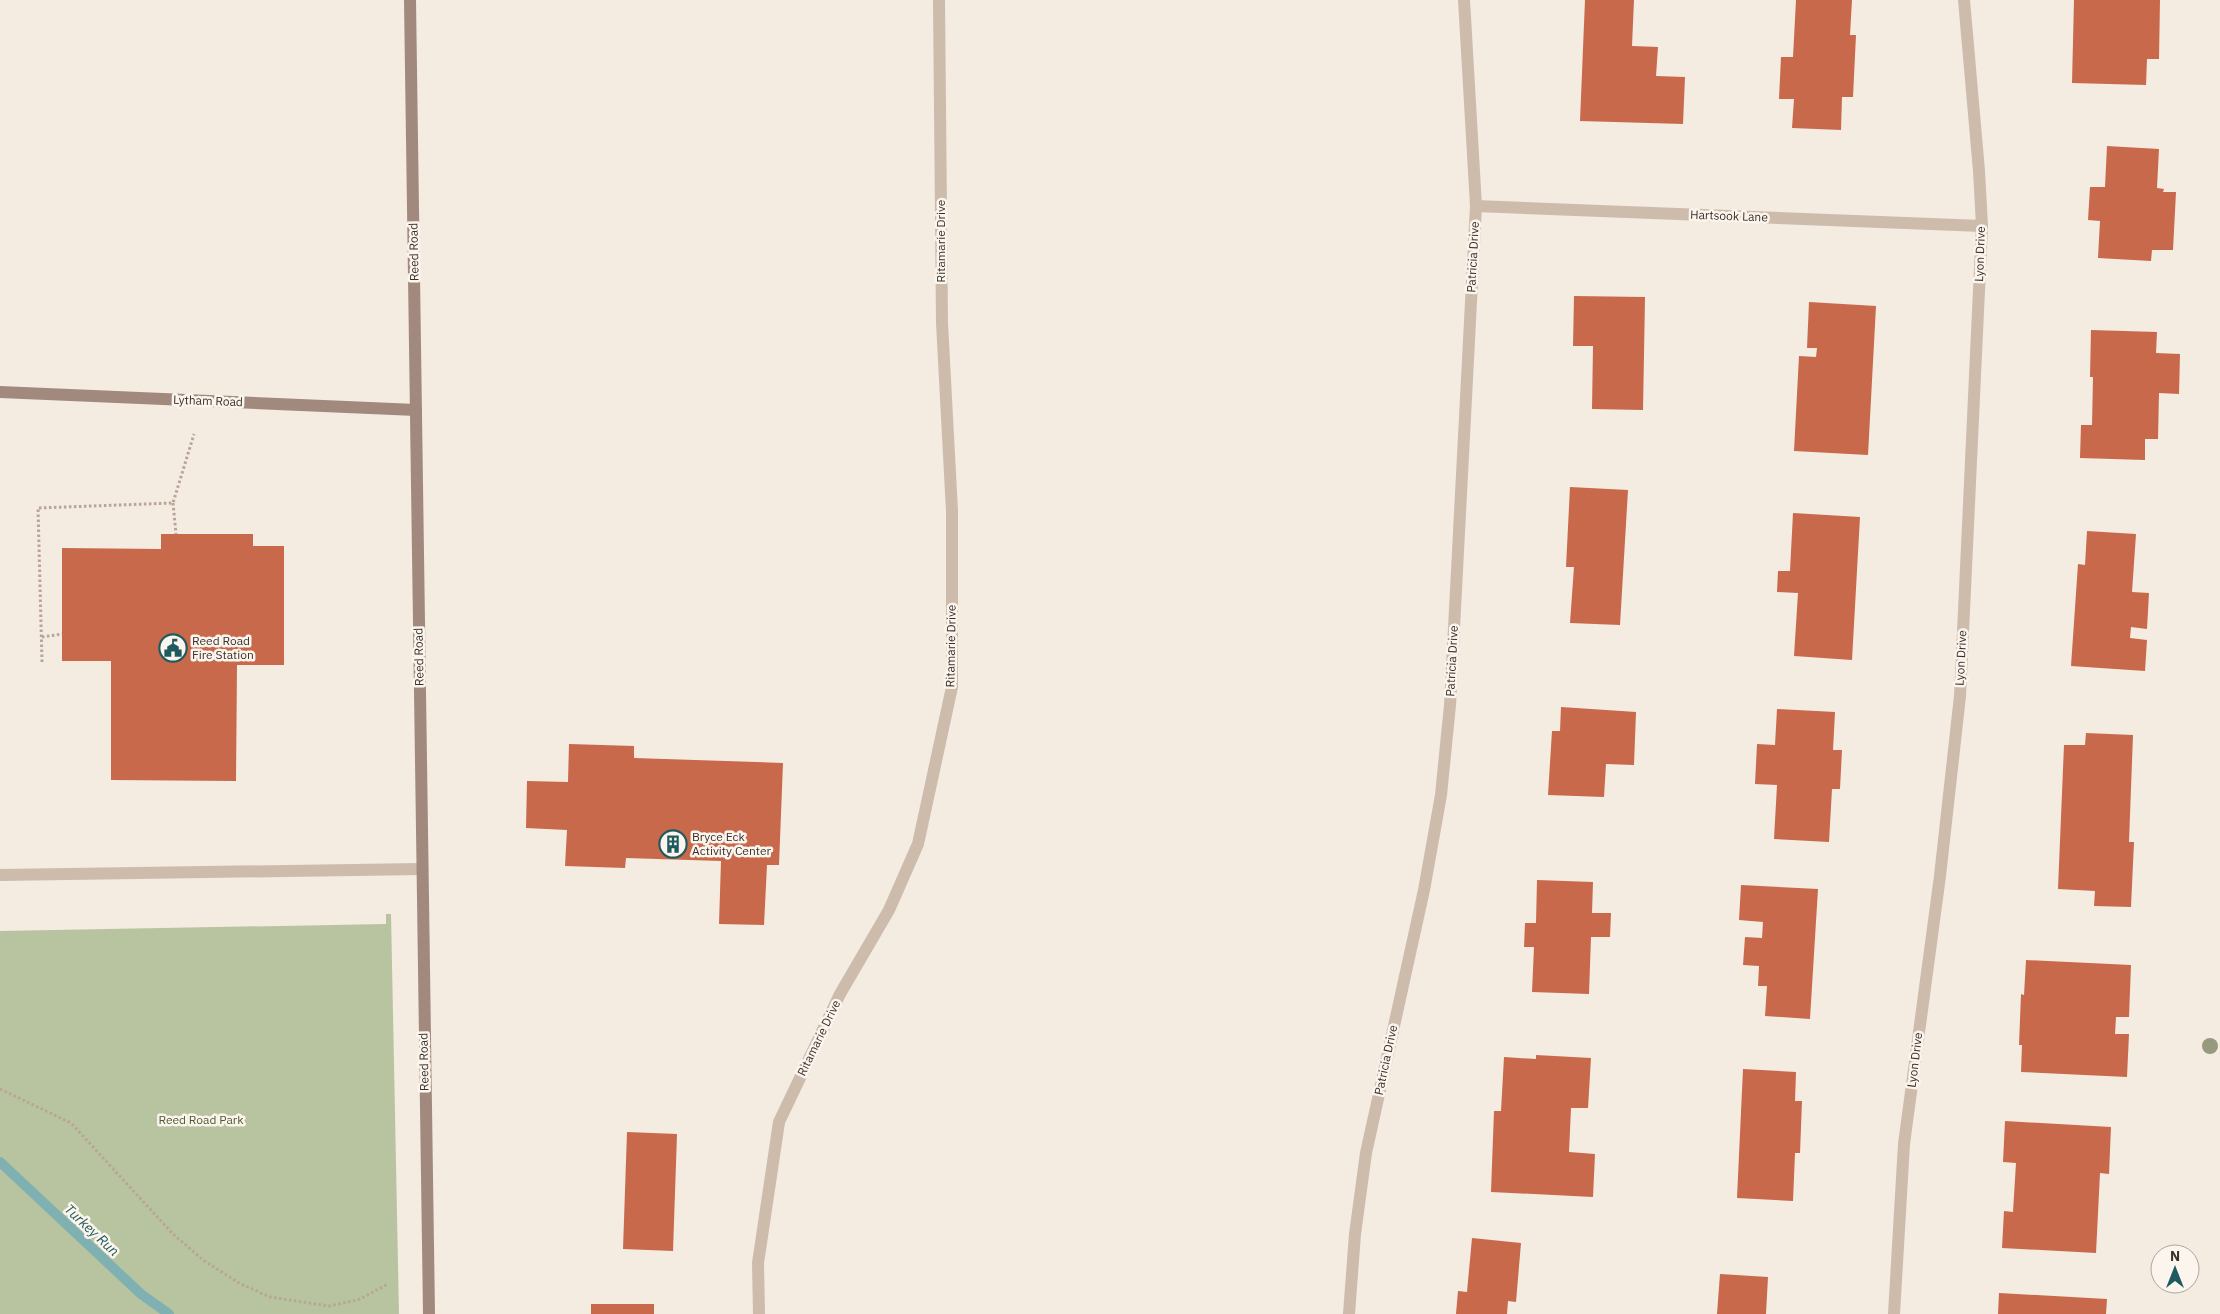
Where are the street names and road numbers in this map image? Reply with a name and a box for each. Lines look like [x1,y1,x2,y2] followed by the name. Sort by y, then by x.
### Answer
[933,199,948,282] street label: Ritamarie Drive
[1690,207,1769,224] street label: Hartsook Lane
[1463,221,1482,293] street label: Patricia Drive
[405,223,422,281] street label: Reed Road
[1971,225,1988,282] street label: Lyon Drive
[173,392,243,409] street label: Lytham Road
[942,604,959,688] street label: Ritamarie Drive
[1442,625,1461,697] street label: Patricia Drive
[410,628,427,686] street label: Reed Road
[1952,629,1969,686] street label: Lyon Drive
[794,997,844,1078] street label: Ritamarie Drive
[1371,1023,1400,1096] street label: Patricia Drive
[1904,1031,1925,1088] street label: Lyon Drive
[415,1033,432,1091] street label: Reed Road

